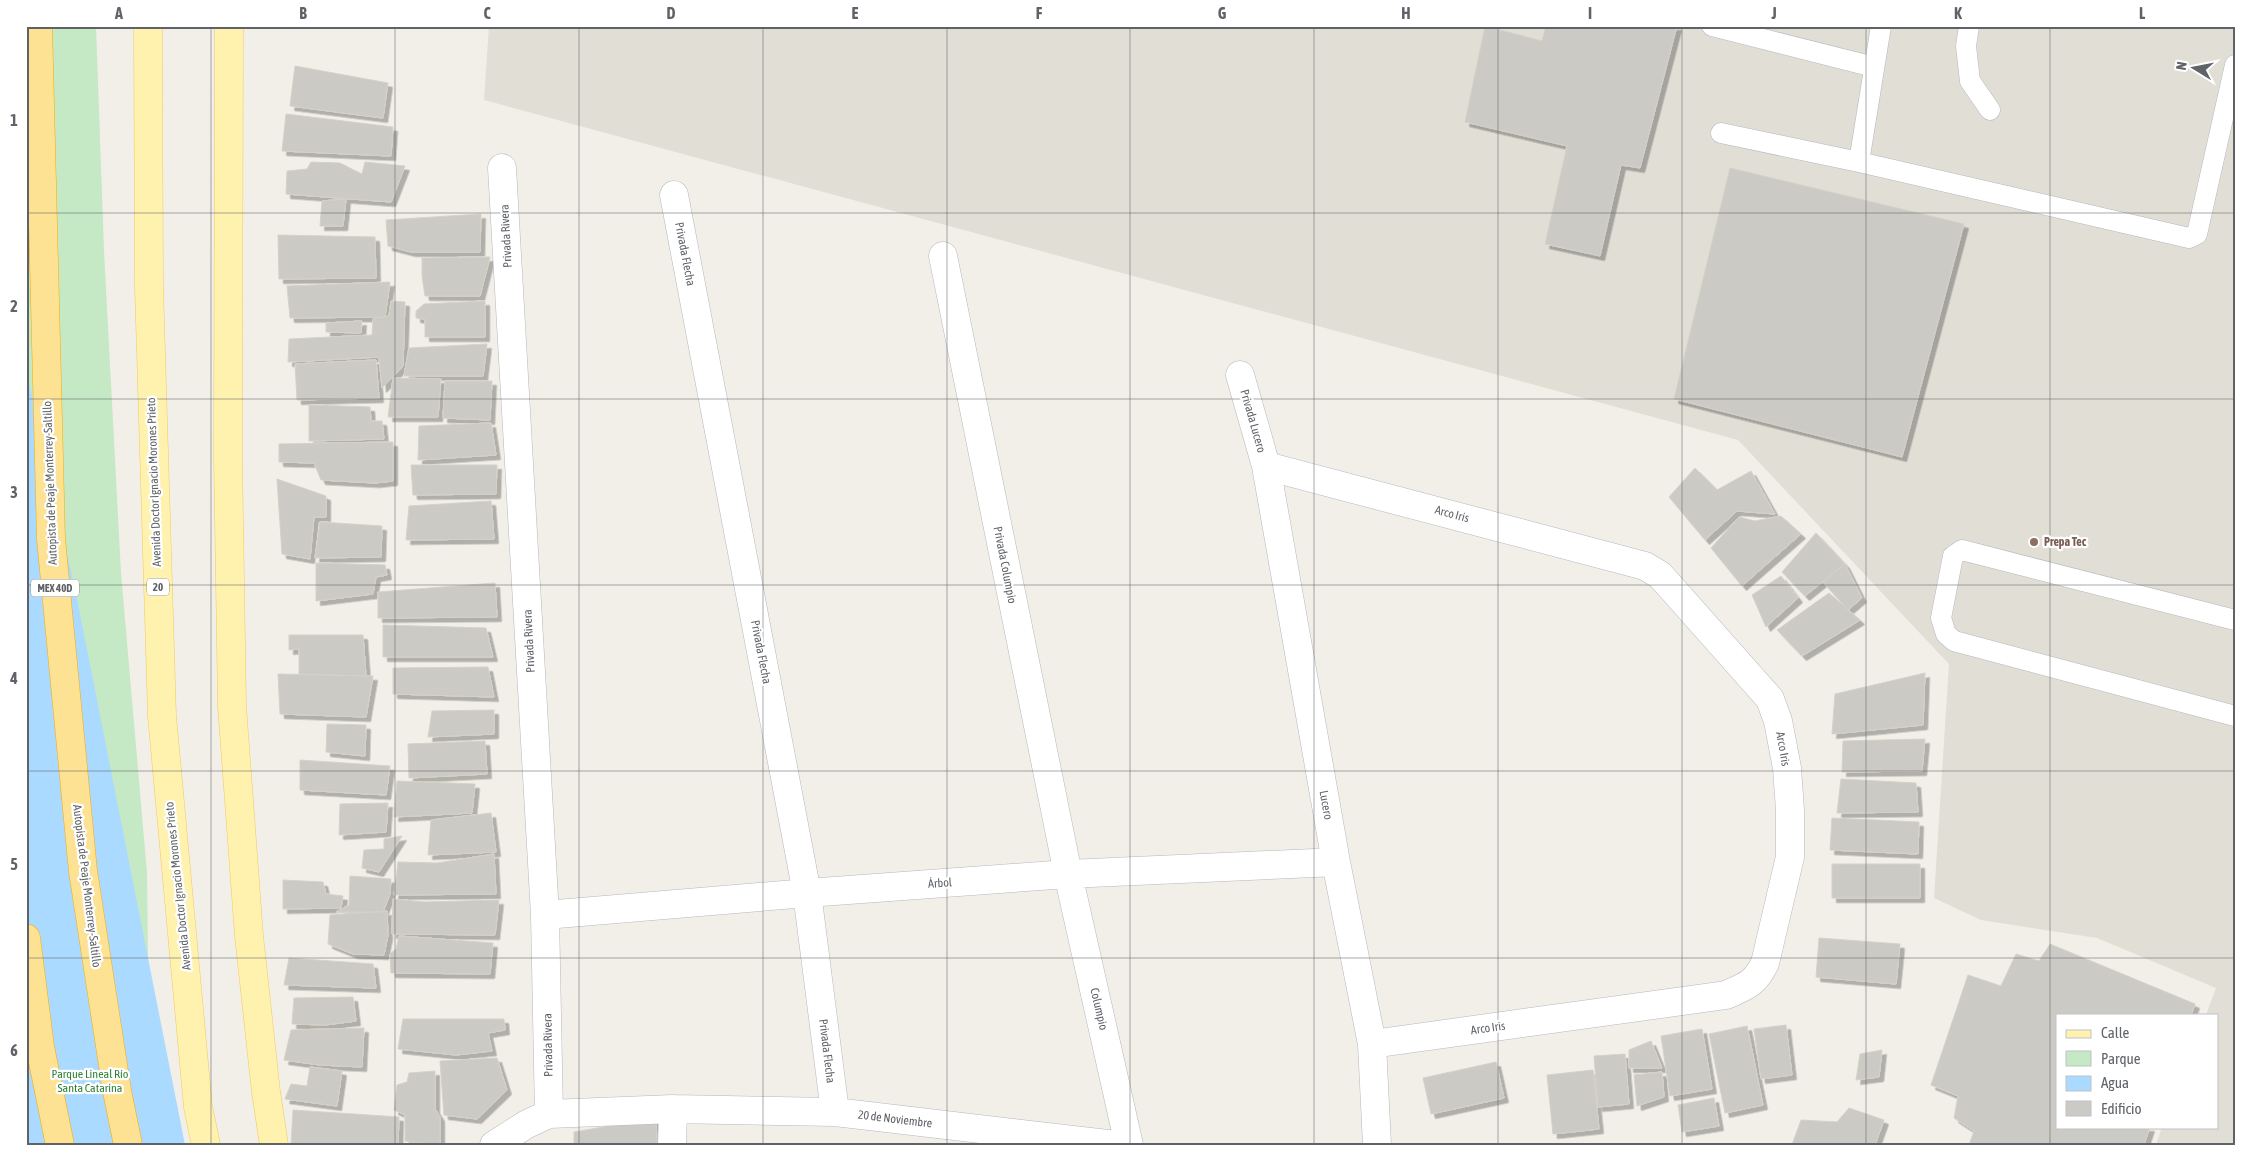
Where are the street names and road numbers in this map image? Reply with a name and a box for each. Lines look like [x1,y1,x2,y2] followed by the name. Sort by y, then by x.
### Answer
[497,204,515,268] street label: Privada Rivera
[672,221,698,287] street label: Privada Flecha
[1237,388,1269,455] street label: Privada Lucero
[144,397,164,567] street label: Avenida Doctor Ignacio Morones Prieto
[40,400,60,565] street label: Autopista de Peaje Monterrey-Saltillo
[1433,503,1471,525] street label: Arco Iris
[991,525,1019,605] street label: Privada Columpio
[147,578,169,596] road number: 20
[31,580,79,596] road number: MEX 40D
[520,609,538,673] street label: Privada Rivera
[748,619,774,685] street label: Privada Flecha
[1773,731,1793,767] street label: Arco Iris
[1317,789,1336,821] street label: Lucero
[162,801,194,971] street label: Avenida Doctor Ignacio Morones Prieto
[70,804,104,969] street label: Autopista de Peaje Monterrey-Saltillo
[928,875,953,891] street label: Árbol
[1087,987,1111,1032] street label: Columpio
[540,1013,556,1077] street label: Privada Rivera
[816,1018,838,1084] street label: Privada Flecha
[1470,1019,1506,1037] street label: Arco Iris
[857,1107,933,1131] street label: 20 de Noviembre

